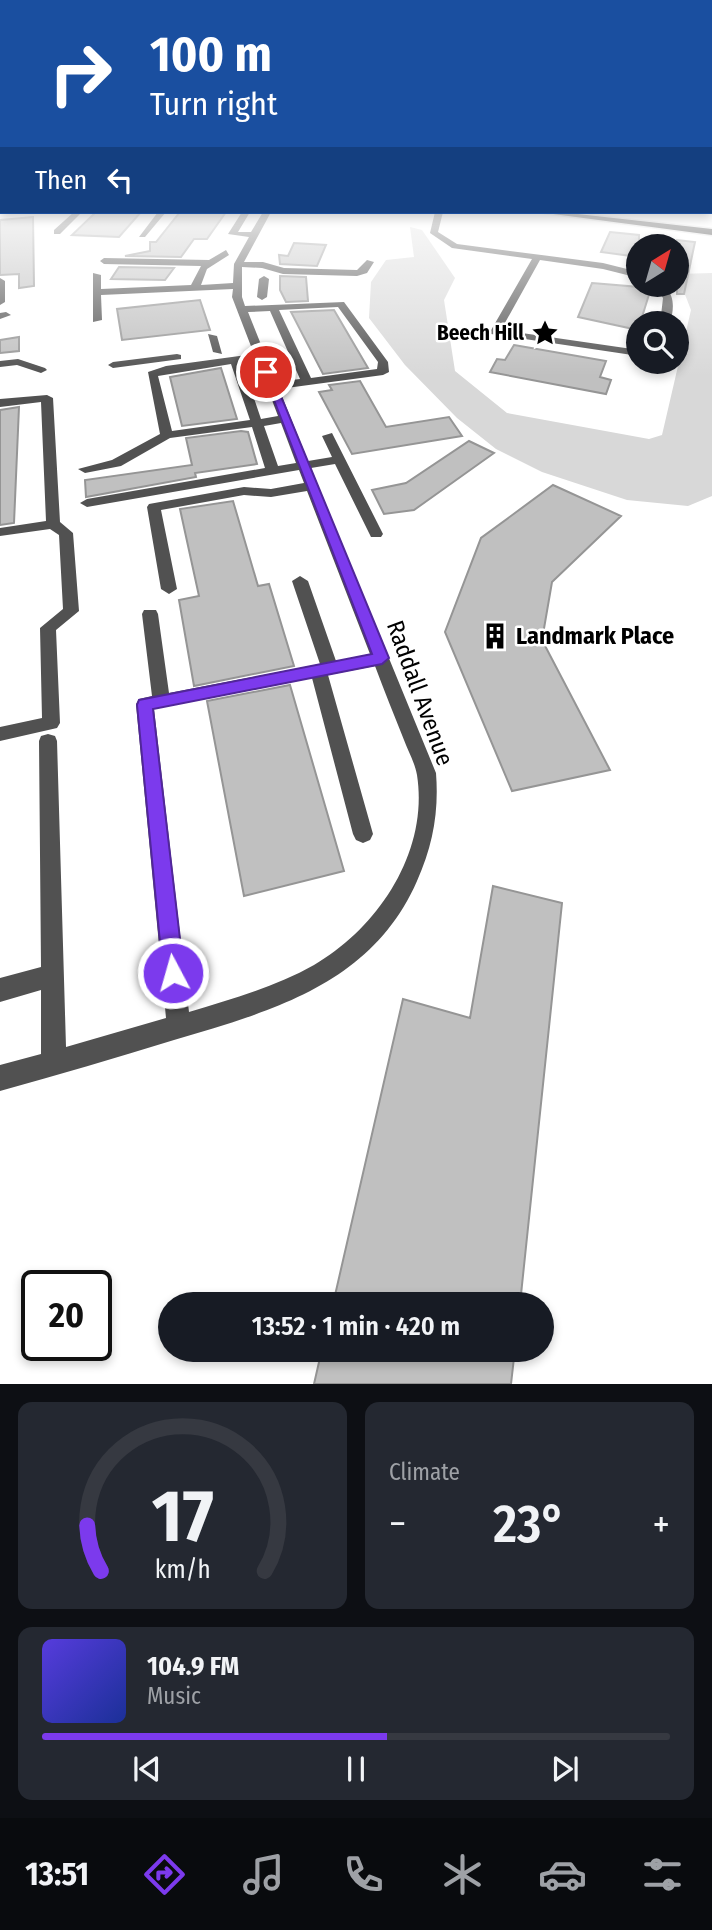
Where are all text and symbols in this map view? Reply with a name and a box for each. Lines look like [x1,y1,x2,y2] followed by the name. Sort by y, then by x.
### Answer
[150,25,272,84] text: 100 m
[35,28,126,119] icon: right
[150,85,277,123] text: Turn right
[101,161,139,199] icon: left
[35,165,87,196] text: Then
[626,234,690,298] north arrow
[626,234,689,374] map controls
[626,311,689,374] button: search
[530,318,560,348] place icon: Beech Hill
[437,320,524,346] place label: Beech Hill
[236,342,296,402] pin
[247,353,285,391] icon: arrive
[381,617,459,769] street label: Raddall Avenue
[480,621,510,651] building icon: Landmark Place
[516,622,674,650] place label: Landmark Place
[136,936,210,1010] position arrow
[21,1270,112,1361] speed limit sign: 20
[252,1311,460,1342] text: 13:52 · 1 min · 420 m
[389,1458,460,1486] text: Climate
[152,1474,213,1561] text: 17
[493,1493,566,1556] text: 23°
[389,1501,406,1547] text: −
[653,1501,670,1547] text: +
[155,1555,210,1585] text: km/h
[147,1651,239,1682] text: 104.9 FM
[147,1682,201,1710] text: Music
[128,1750,166,1788] icon: previous
[337,1750,375,1788] icon: pause
[546,1750,584,1788] icon: next
[140,1850,189,1899] icon: directions
[239,1850,288,1899] icon: music
[339,1850,388,1899] icon: phone
[438,1850,487,1899] icon: climate
[538,1850,587,1899] icon: car
[638,1850,687,1899] icon: filters
[25,1855,89,1893] text: 13:51

